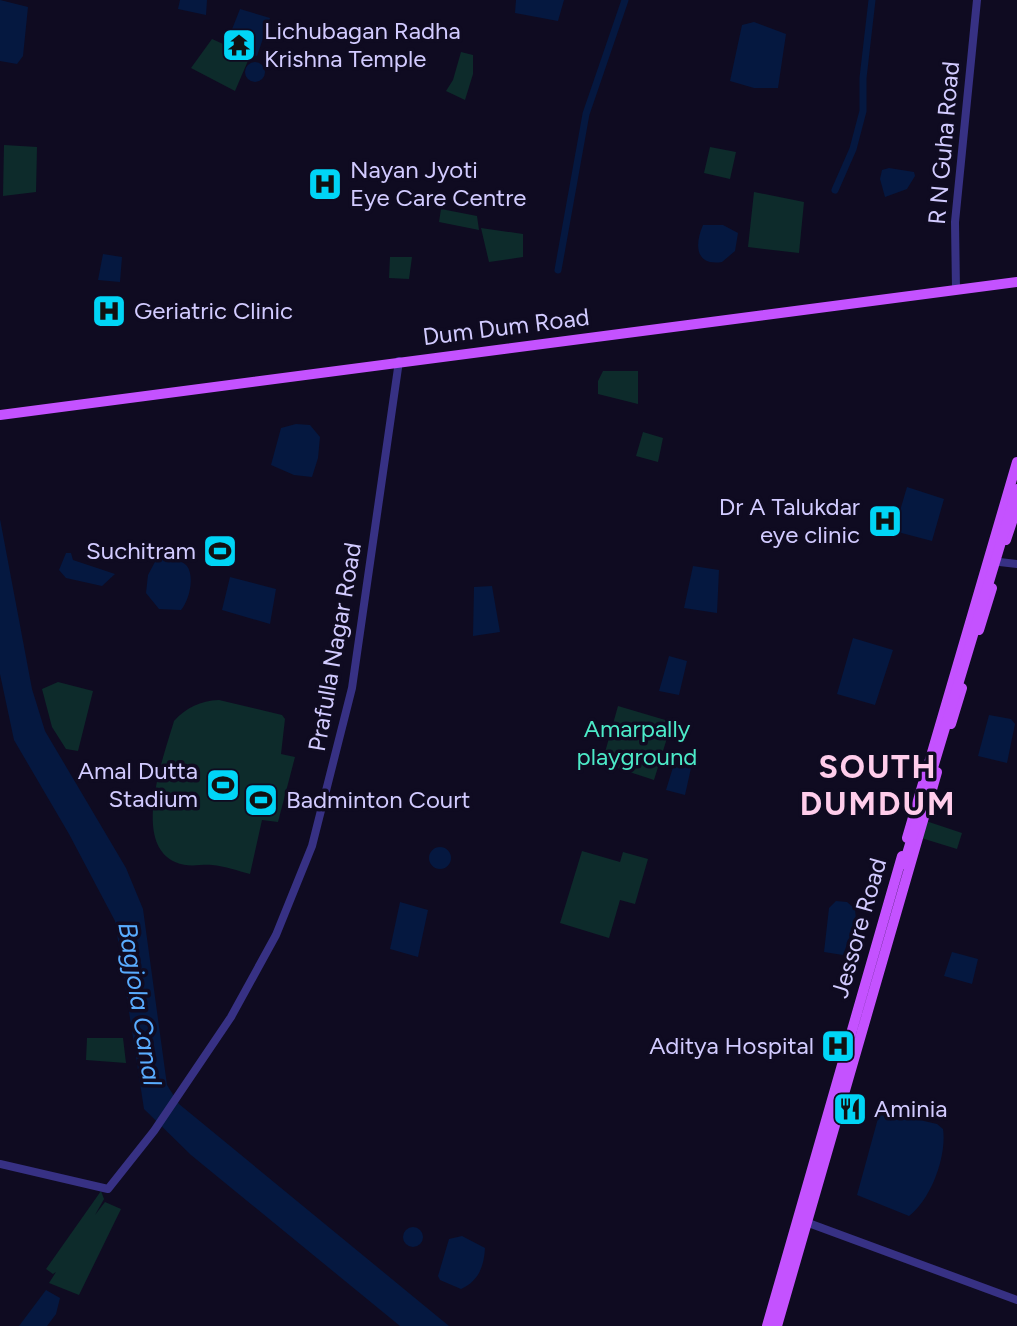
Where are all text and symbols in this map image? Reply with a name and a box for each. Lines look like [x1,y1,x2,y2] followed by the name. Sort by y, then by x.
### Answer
[264,16,461,73] place label: Lichubagan Radha Krishna Temple
[220,26,258,64] temple icon: Lichubagan Radha Krishna Temple
[922,60,965,226] street label: R N Guha Road
[350,155,526,212] place label: Nayan Jyoti Eye Care Centre
[306,165,344,203] hospital icon: Nayan Jyoti Eye Care Centre
[90,292,128,330] hospital icon: Geriatric Clinic
[134,296,293,325] place label: Geriatric Clinic
[421,302,591,351] street label: Dum Dum Road
[719,492,860,549] place label: Dr A Talukdar eye clinic
[866,502,904,540] hospital icon: Dr A Talukdar eye clinic
[201,532,239,570] sports icon: Suchitram
[86,536,196,565] place label: Suchitram
[302,540,367,754] street label: Prafulla Nagar Road
[577,714,697,771] park label: Amarpally playground
[800,748,956,823] district label: SOUTH DUMDUM
[78,756,198,813] place label: Amal Dutta Stadium
[204,766,242,804] sports icon: Amal Dutta Stadium
[242,781,280,819] sports icon: Badminton Court
[286,785,470,814] place label: Badminton Court
[825,855,892,1001] street label: Jessore Road
[111,920,169,1088] water label: Bagjola Canal
[819,1027,857,1065] hospital icon: Aditya Hospital
[649,1031,814,1060] place label: Aditya Hospital
[831,1090,869,1128] restaurant icon: Aminia
[874,1094,947,1123] place label: Aminia

